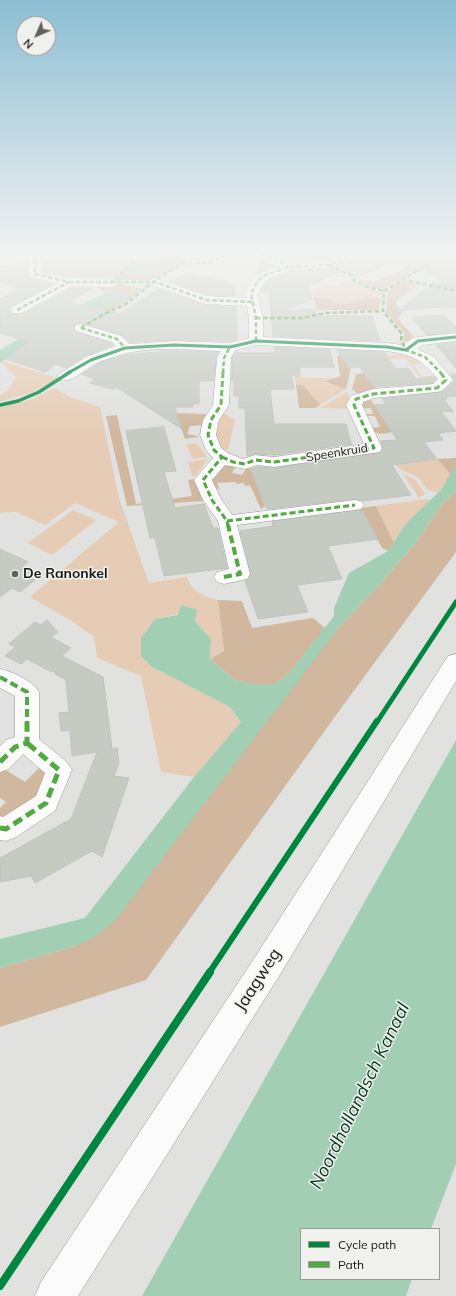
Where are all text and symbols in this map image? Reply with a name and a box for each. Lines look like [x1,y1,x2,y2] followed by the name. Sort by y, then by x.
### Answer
[16,16,56,56] north arrow
[20,36,36,52] text: N
[305,441,369,465] street label: Speenkruid
[23,566,108,582] place label: De Ranonkel
[10,569,20,579] marker: De Ranonkel
[230,945,286,1015] street label: Jaagweg
[305,999,415,1193] water label: Noordhollandsch Kanaal
[300,1228,440,1280] legend
[338,1237,396,1252] text: Cycle path
[338,1257,364,1272] text: Path

